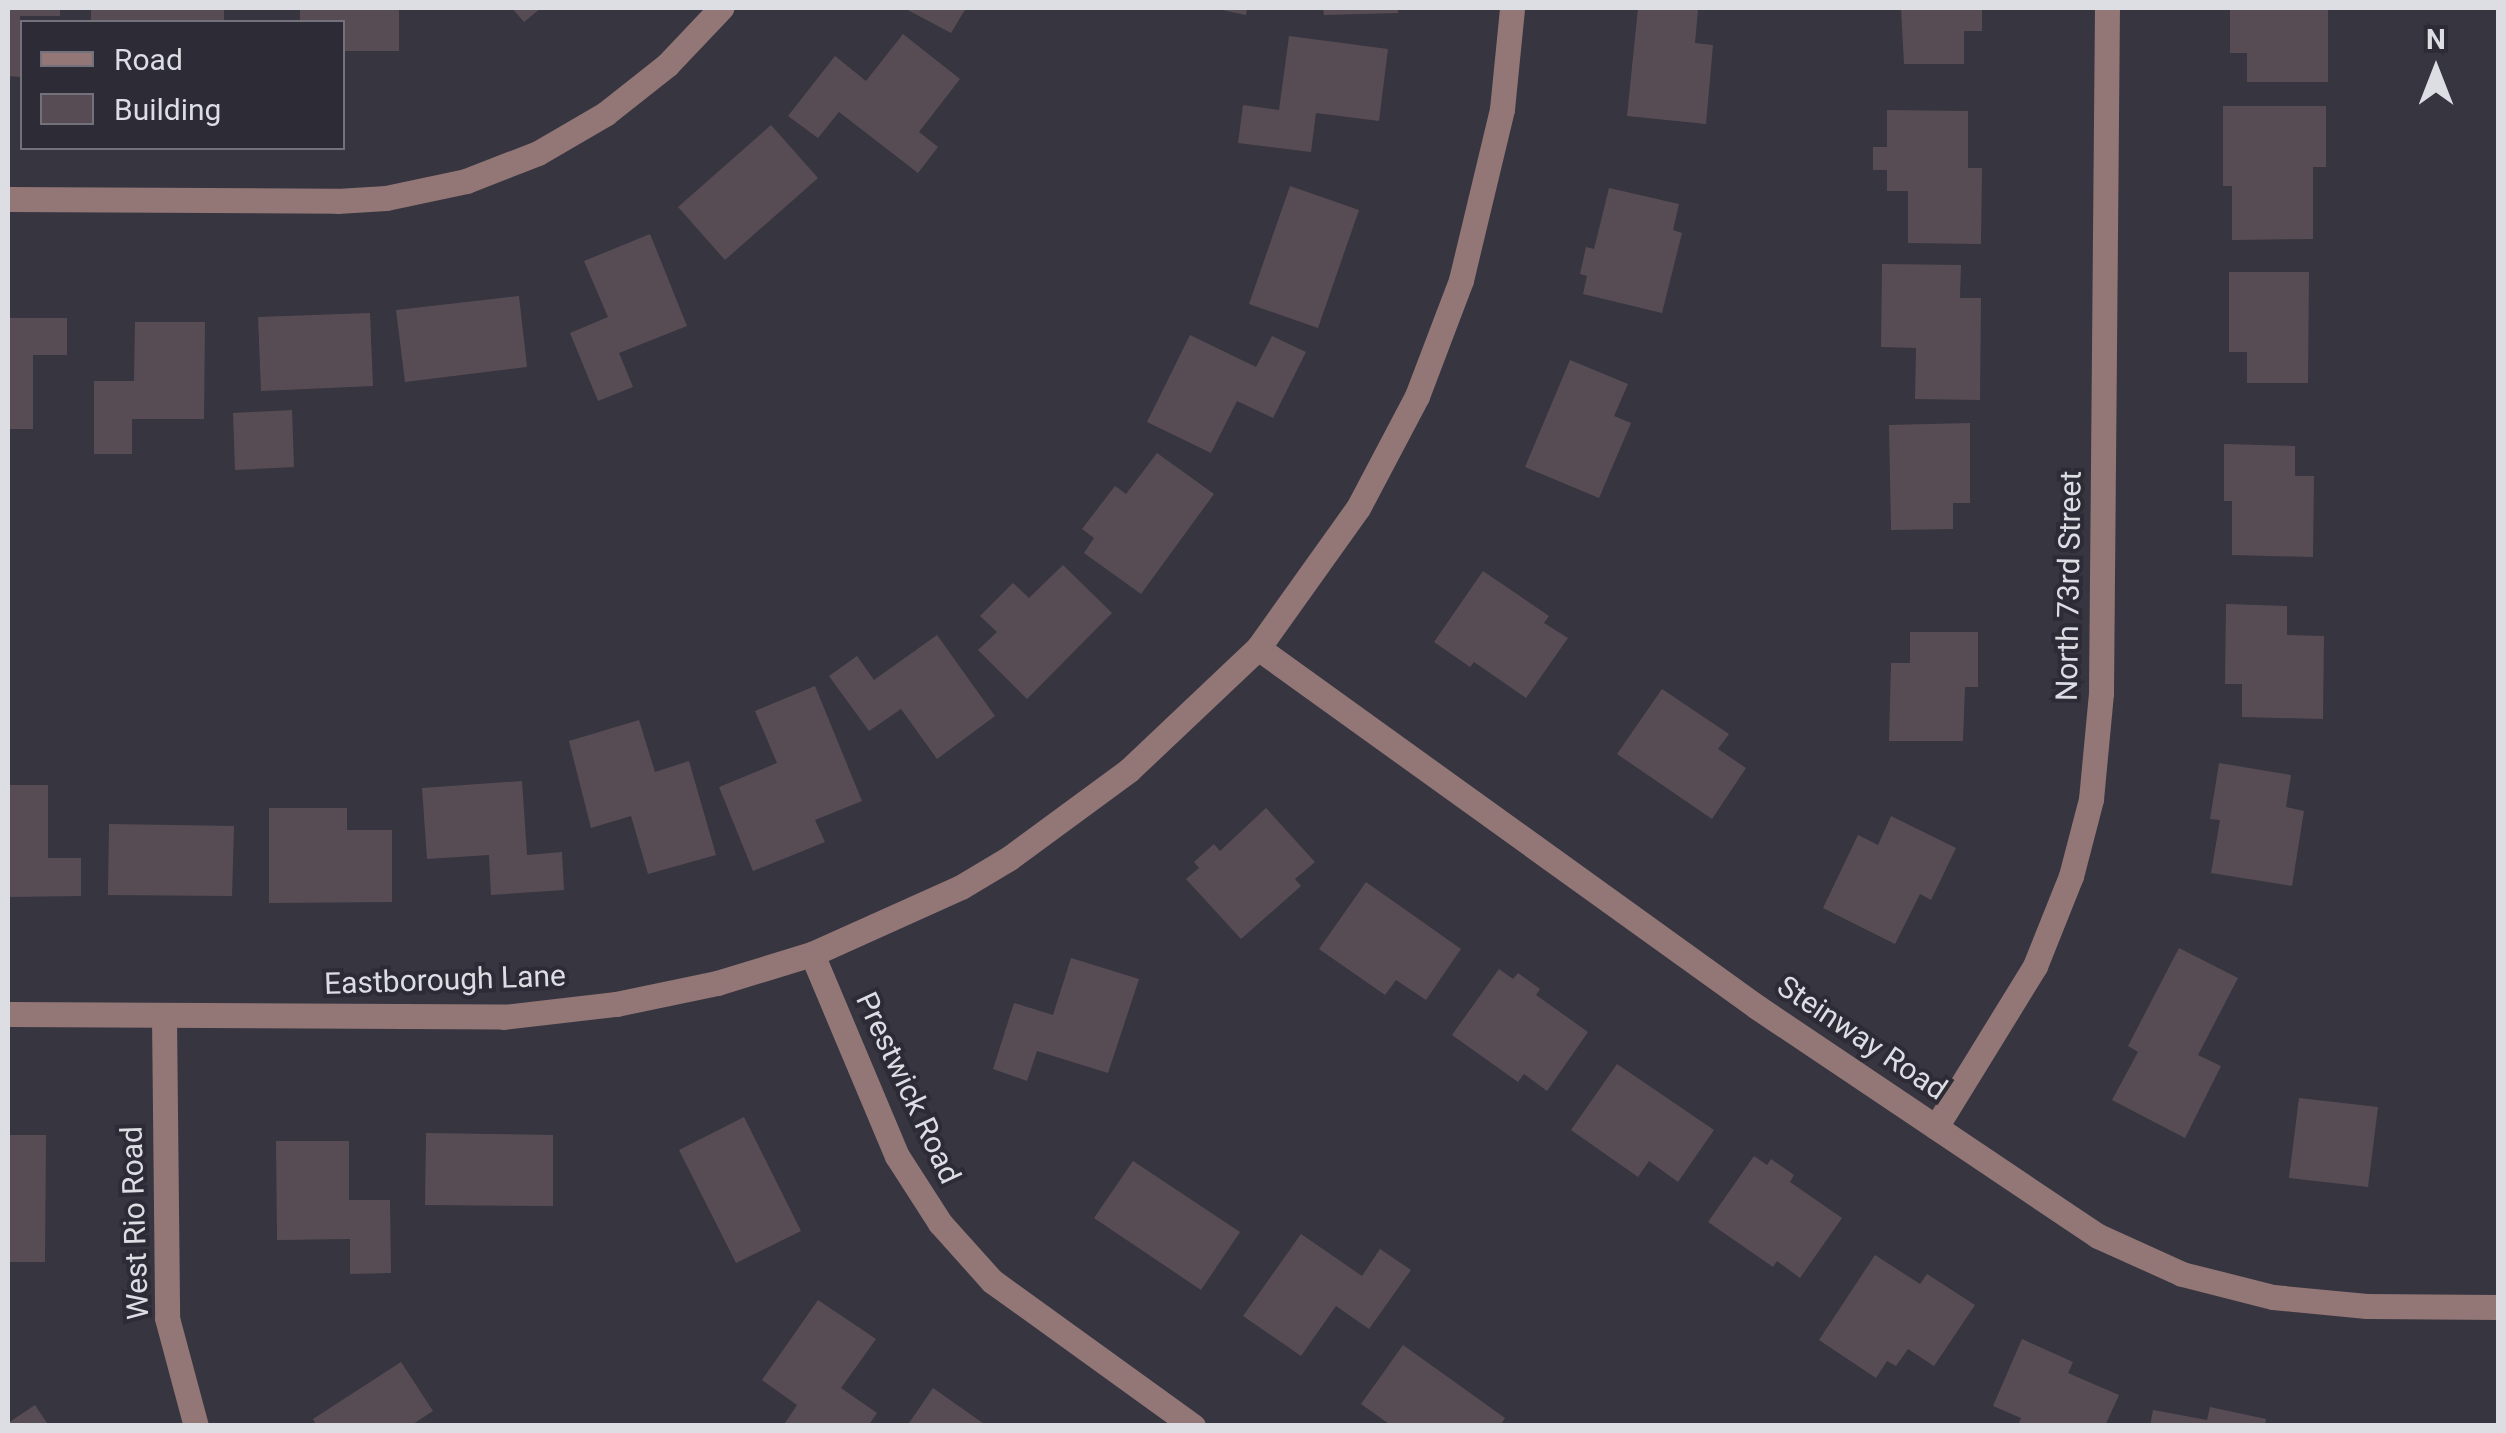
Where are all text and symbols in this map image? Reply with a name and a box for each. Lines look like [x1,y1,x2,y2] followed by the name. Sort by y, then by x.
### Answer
[20,20,345,150] legend
[2386,20,2486,120] north arrow
[2426,23,2446,56] text: N
[114,42,183,77] text: Road
[114,92,221,127] text: Building
[2049,471,2089,701] street label: North 73rd Street
[323,958,567,1002] street label: Eastborough Lane
[1770,968,1954,1108] street label: Steinway Road
[848,987,968,1189] street label: Prestwick Road
[114,1125,156,1321] street label: West Rio Road

